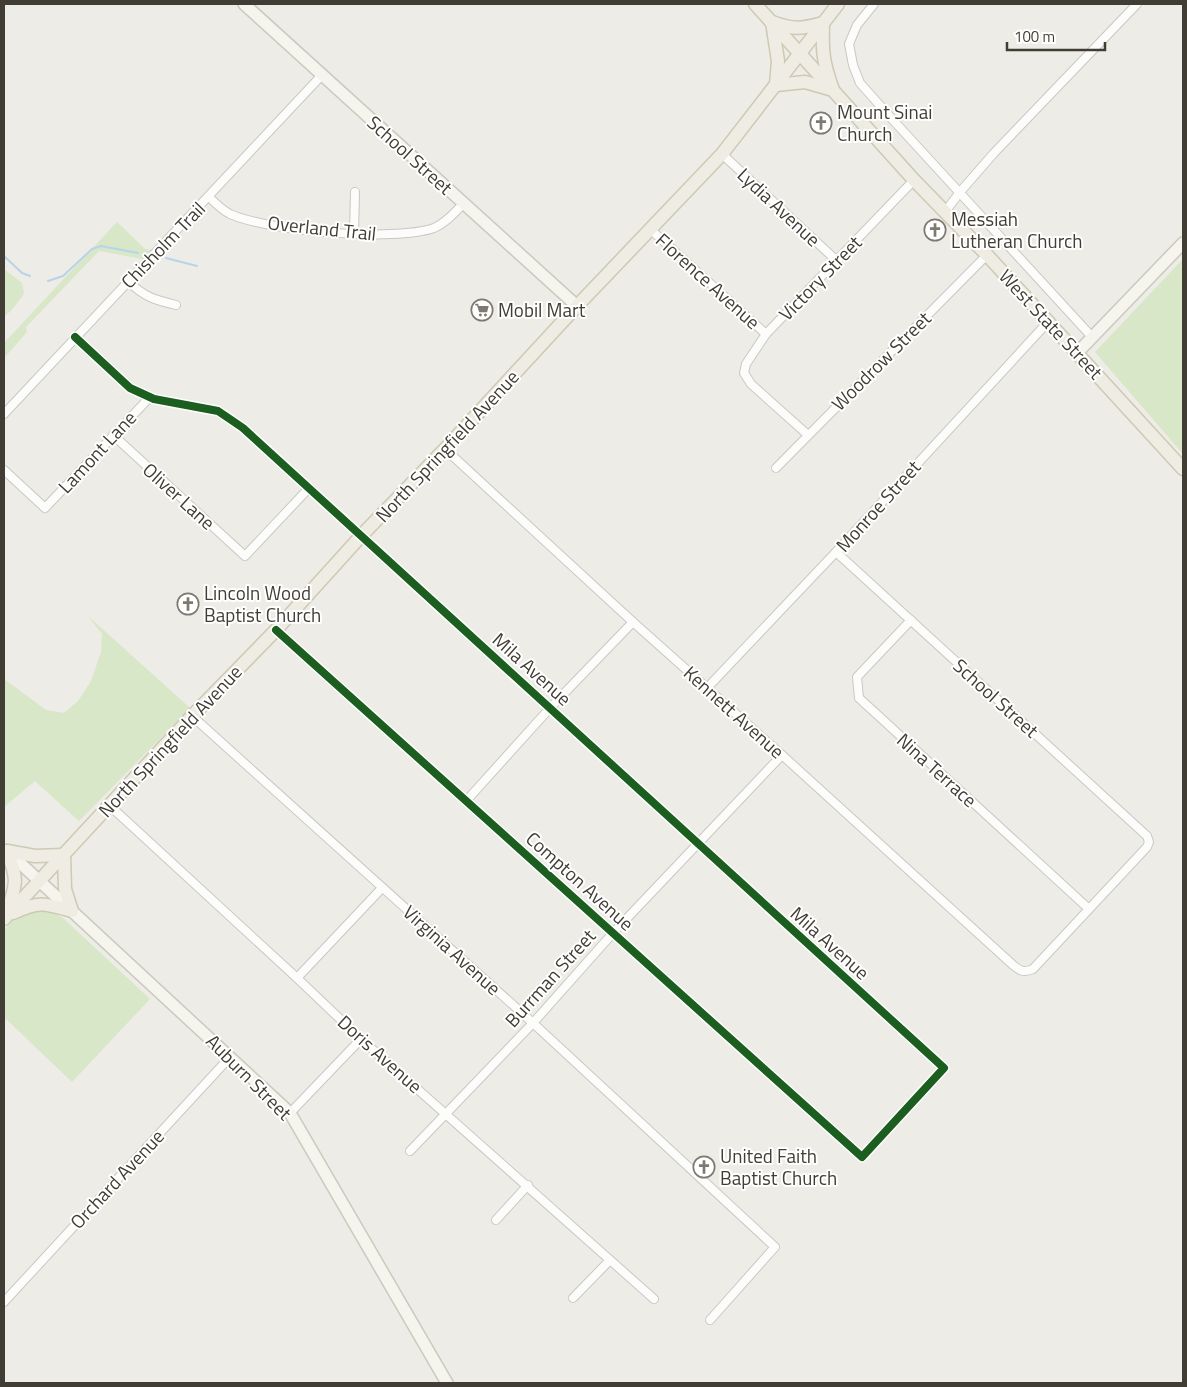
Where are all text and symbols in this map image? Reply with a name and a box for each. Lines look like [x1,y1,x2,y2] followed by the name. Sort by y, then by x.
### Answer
[1007,20,1104,52] scale bar
[1014,25,1055,48] text: 100 m
[837,97,932,148] place label: Mount Sinai Church
[361,108,460,201] street label: School Street
[809,111,833,135] church icon: Mount Sinai Church
[731,160,827,253] street label: Lydia Avenue
[114,195,212,295] street label: Chisholm Trail
[951,204,1083,255] place label: Messiah Lutheran Church
[266,207,378,248] street label: Overland Trail
[923,218,947,242] church icon: Messiah Lutheran Church
[650,226,767,336] street label: Florence Avenue
[771,228,868,327] street label: Victory Street
[993,262,1110,386] street label: West State Street
[498,295,586,324] place label: Mobil Mart
[470,298,494,322] supermarket icon: Mobil Mart
[824,304,937,417] street label: Woodrow Street
[368,363,525,529] street label: North Springfield Avenue
[51,404,143,500] street label: Lamont Lane
[828,453,927,558] street label: Monroe Street
[137,455,222,536] street label: Oliver Lane
[204,578,321,629] place label: Lincoln Wood Baptist Church
[176,592,200,616] church icon: Lincoln Wood Baptist Church
[486,625,578,712] street label: Mila Avenue
[947,651,1046,744] street label: School Street
[91,658,248,824] street label: North Springfield Avenue
[677,658,791,765] street label: Kennett Avenue
[891,726,984,814] street label: Nina Terrace
[520,824,641,937] street label: Compton Avenue
[397,898,508,1002] street label: Virginia Avenue
[784,899,876,986] street label: Mila Avenue
[497,922,602,1033] street label: Burrman Street
[331,1008,429,1100] street label: Doris Avenue
[200,1027,299,1127] street label: Auburn Street
[63,1122,171,1235] street label: Orchard Avenue
[720,1141,837,1192] place label: United Faith Baptist Church
[692,1155,716,1179] church icon: United Faith Baptist Church

